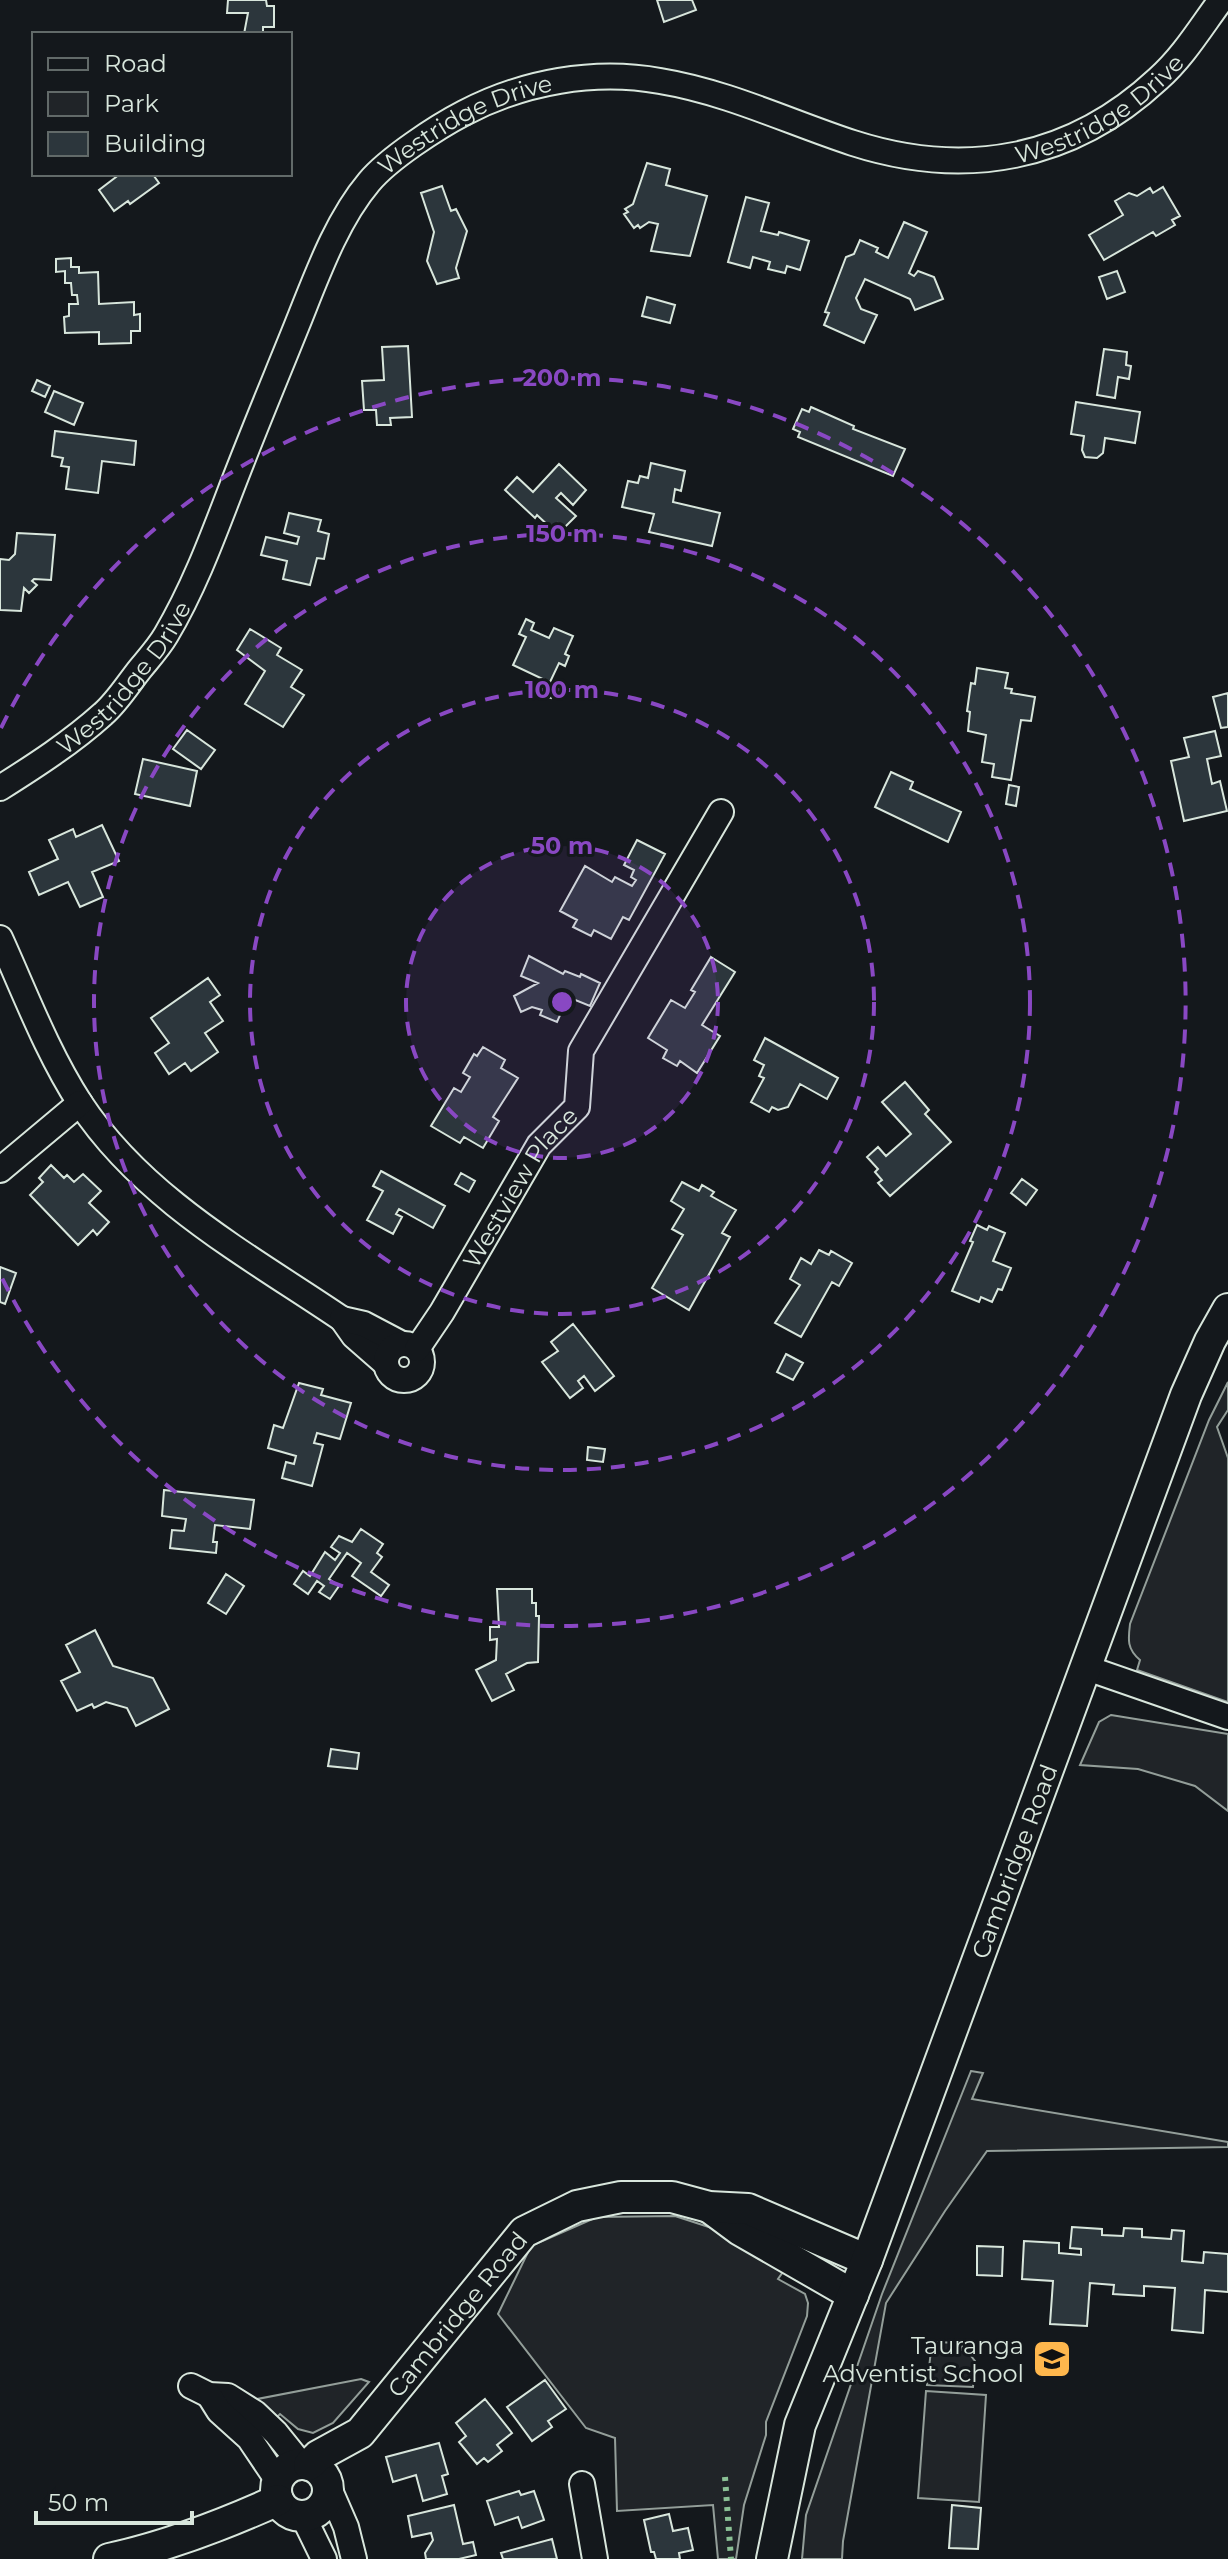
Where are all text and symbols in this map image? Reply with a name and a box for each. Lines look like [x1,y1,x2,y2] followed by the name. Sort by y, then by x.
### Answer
[32,32,292,176] legend
[1012,48,1190,169] street label: Westridge Drive
[104,49,167,78] text: Road
[372,68,555,181] street label: Westridge Drive
[104,89,159,118] text: Park
[104,129,207,158] text: Building
[523,363,601,392] text: 200 m
[526,519,598,548] text: 150 m
[51,596,196,760] street label: Westridge Drive
[525,675,599,704] text: 100 m
[531,831,593,860] text: 50 m
[548,988,576,1016] centre of rings
[456,1101,583,1273] street label: Westview Place
[965,1760,1063,1962] street label: Cambridge Road
[381,2226,533,2403] street label: Cambridge Road
[822,2331,1024,2388] place label: Tauranga Adventist School
[1031,2338,1073,2380] school or university icon: Tauranga Adventist School
[36,2475,192,2525] scale bar
[48,2488,109,2517] text: 50 m

